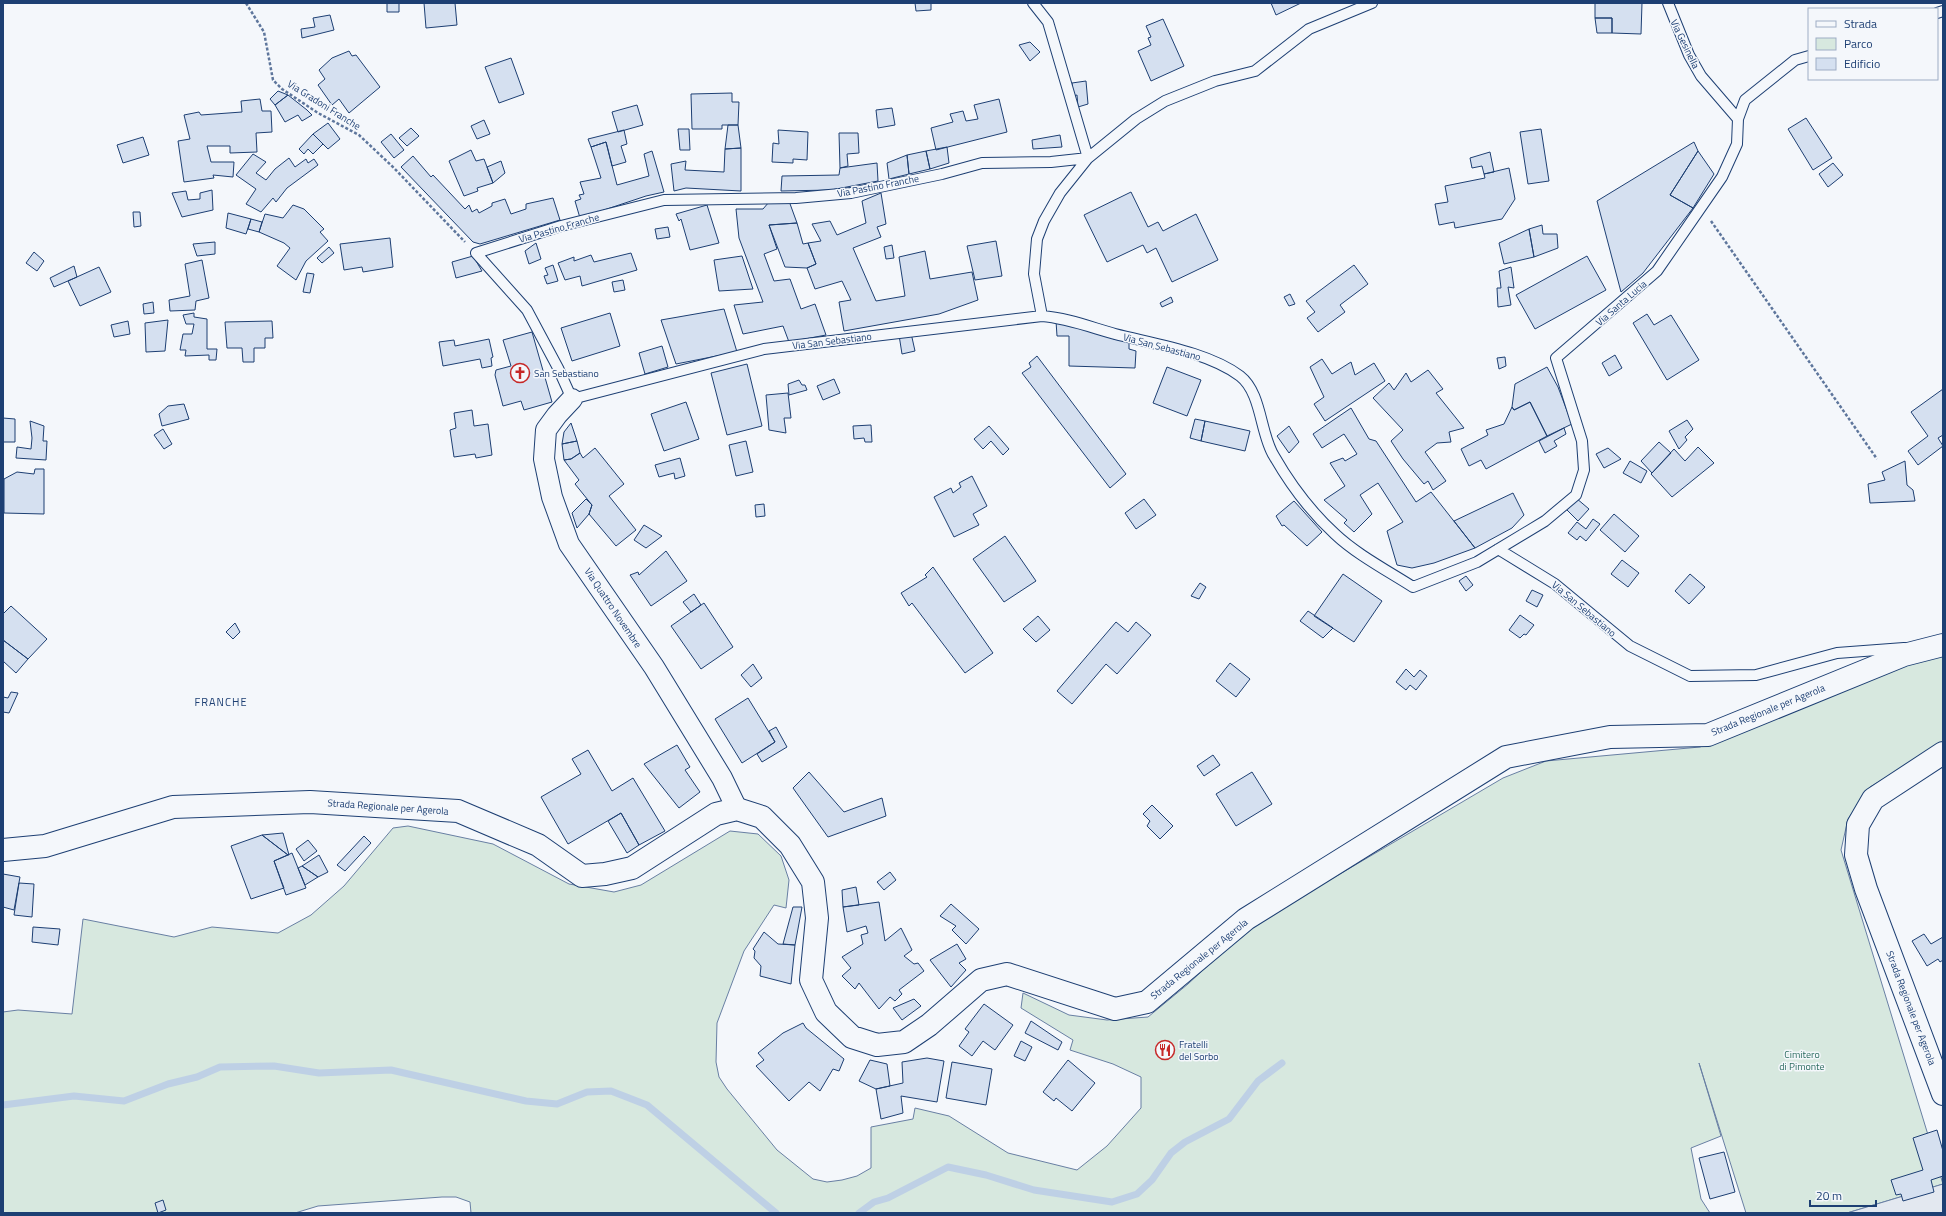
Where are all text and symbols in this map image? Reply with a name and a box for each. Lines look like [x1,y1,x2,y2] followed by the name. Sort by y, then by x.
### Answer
[1808,8,1938,80] legend
[1844,14,1877,33] text: Strada
[1667,17,1703,71] street label: Via Gesinella
[1844,34,1873,53] text: Parco
[1844,54,1880,73] text: Edificio
[284,76,364,134] street label: Via Gradoni Franche
[836,171,920,201] street label: Via Pastino Franche
[517,209,601,247] street label: Via Pastino Franche
[1592,277,1650,329] street label: Via Santa Lucia
[791,329,873,353] street label: Via San Sebastiano
[1121,329,1203,365] street label: Via San Sebastiano
[509,362,531,384] church icon: San Sebastiano
[534,366,599,381] place label: San Sebastiano
[581,565,645,651] street label: Via Quattro Novembre
[1549,578,1619,640] street label: Via San Sebastiano
[1709,680,1827,740] street label: Strada Regionale per Agerola
[195,694,247,710] district label: FRANCHE
[327,795,449,819] street label: Strada Regionale per Agerola
[1147,915,1251,1003] street label: Strada Regionale per Agerola
[1882,949,1940,1067] street label: Strada Regionale per Agerola
[1179,1037,1219,1064] place label: Fratelli del Sorbo
[1154,1039,1176,1061] restaurant icon: Fratelli del Sorbo
[1779,1047,1825,1074] park label: Cimitero di Pimonte
[1810,1182,1876,1208] scale bar
[1816,1186,1842,1205] text: 20 m

